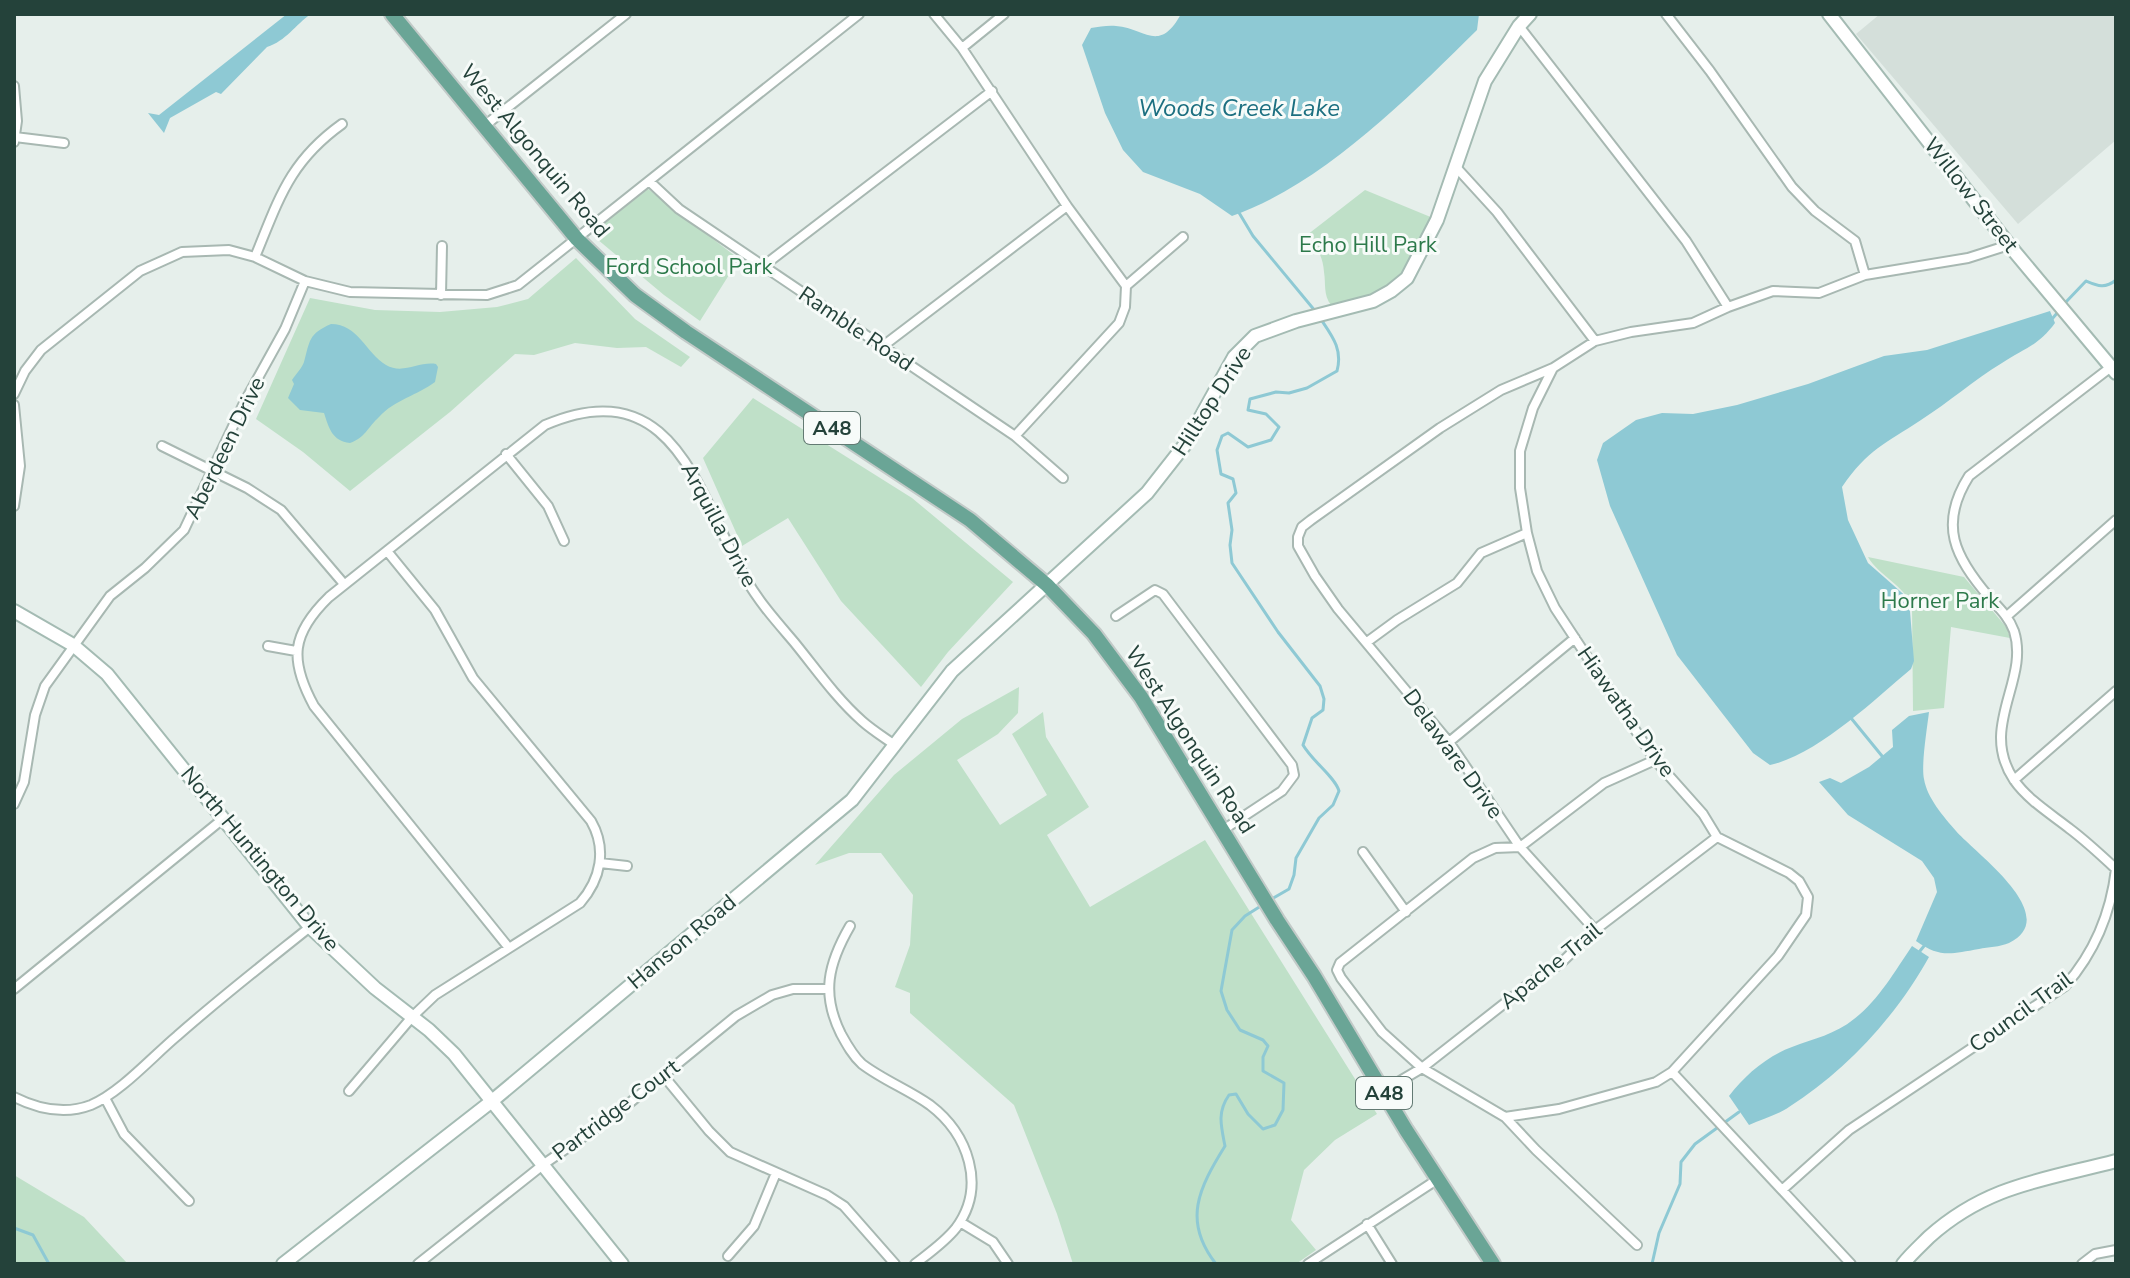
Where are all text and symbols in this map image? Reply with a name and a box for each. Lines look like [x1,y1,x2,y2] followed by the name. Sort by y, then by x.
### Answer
[453,58,617,244] street label: West Algonquin Road
[1138,92,1340,124] water label: Woods Creek Lake
[1917,131,2026,259] street label: Willow Street
[1299,230,1438,260] park label: Echo Hill Park
[606,252,773,282] park label: Ford School Park
[793,279,919,379] street label: Ramble Road
[1165,340,1259,462] street label: Hilltop Drive
[178,372,272,524] street label: Aberdeen Drive
[804,412,860,444] road number: A48
[674,458,764,592] street label: Arquilla Drive
[1881,586,2000,616] park label: Horner Park
[1118,640,1262,840] street label: West Algonquin Road
[1570,641,1682,783] street label: Hiawatha Drive
[1396,683,1510,825] street label: Delaware Drive
[174,760,346,958] street label: North Huntington Drive
[621,888,743,996] street label: Hanson Road
[1494,915,1609,1016] street label: Apache Trail
[1963,964,2079,1060] street label: Council Trail
[546,1052,686,1168] street label: Partridge Court
[1356,1077,1412,1109] road number: A48

